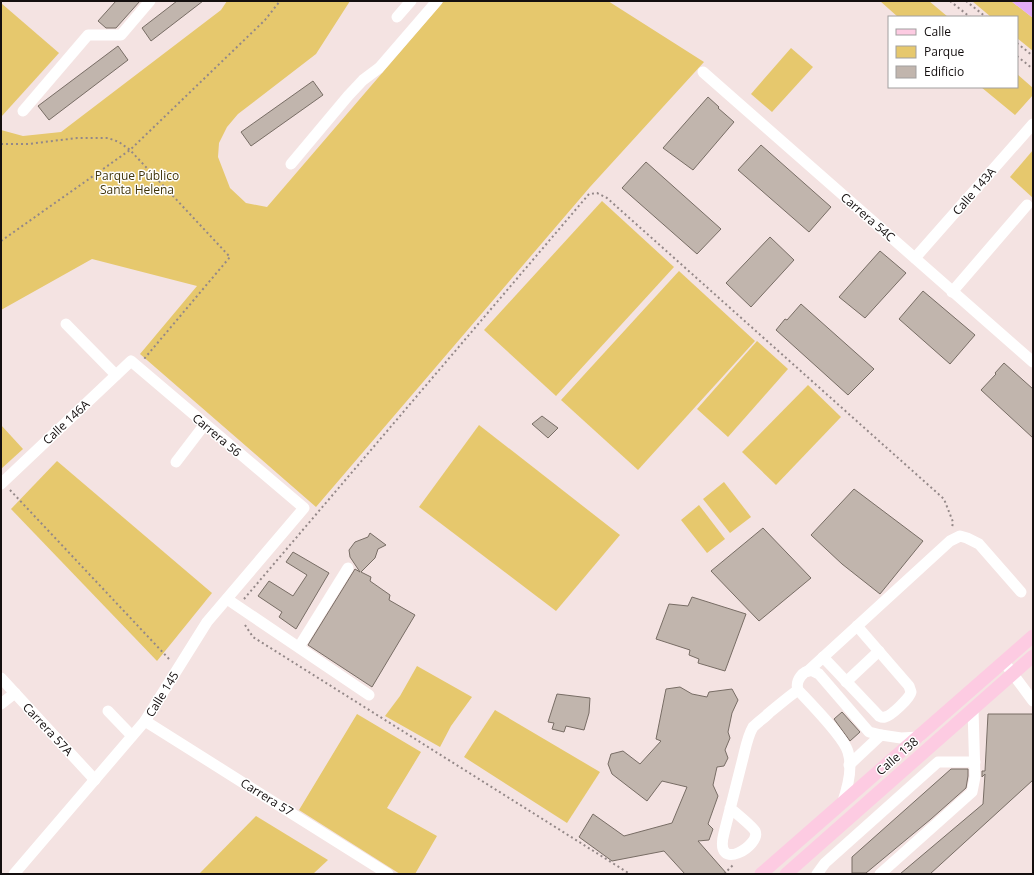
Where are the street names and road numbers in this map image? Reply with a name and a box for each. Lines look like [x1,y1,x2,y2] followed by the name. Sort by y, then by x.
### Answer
[948,163,1000,219] street label: Calle 143A
[837,189,899,246] street label: Carrera 54C
[39,396,93,448] street label: Calle 146A
[189,409,245,461] street label: Carrera 56
[141,668,183,720] street label: Calle 145
[19,699,77,760] street label: Carrera 57A
[872,733,922,779] street label: Calle 138
[237,774,297,820] street label: Carrera 57

